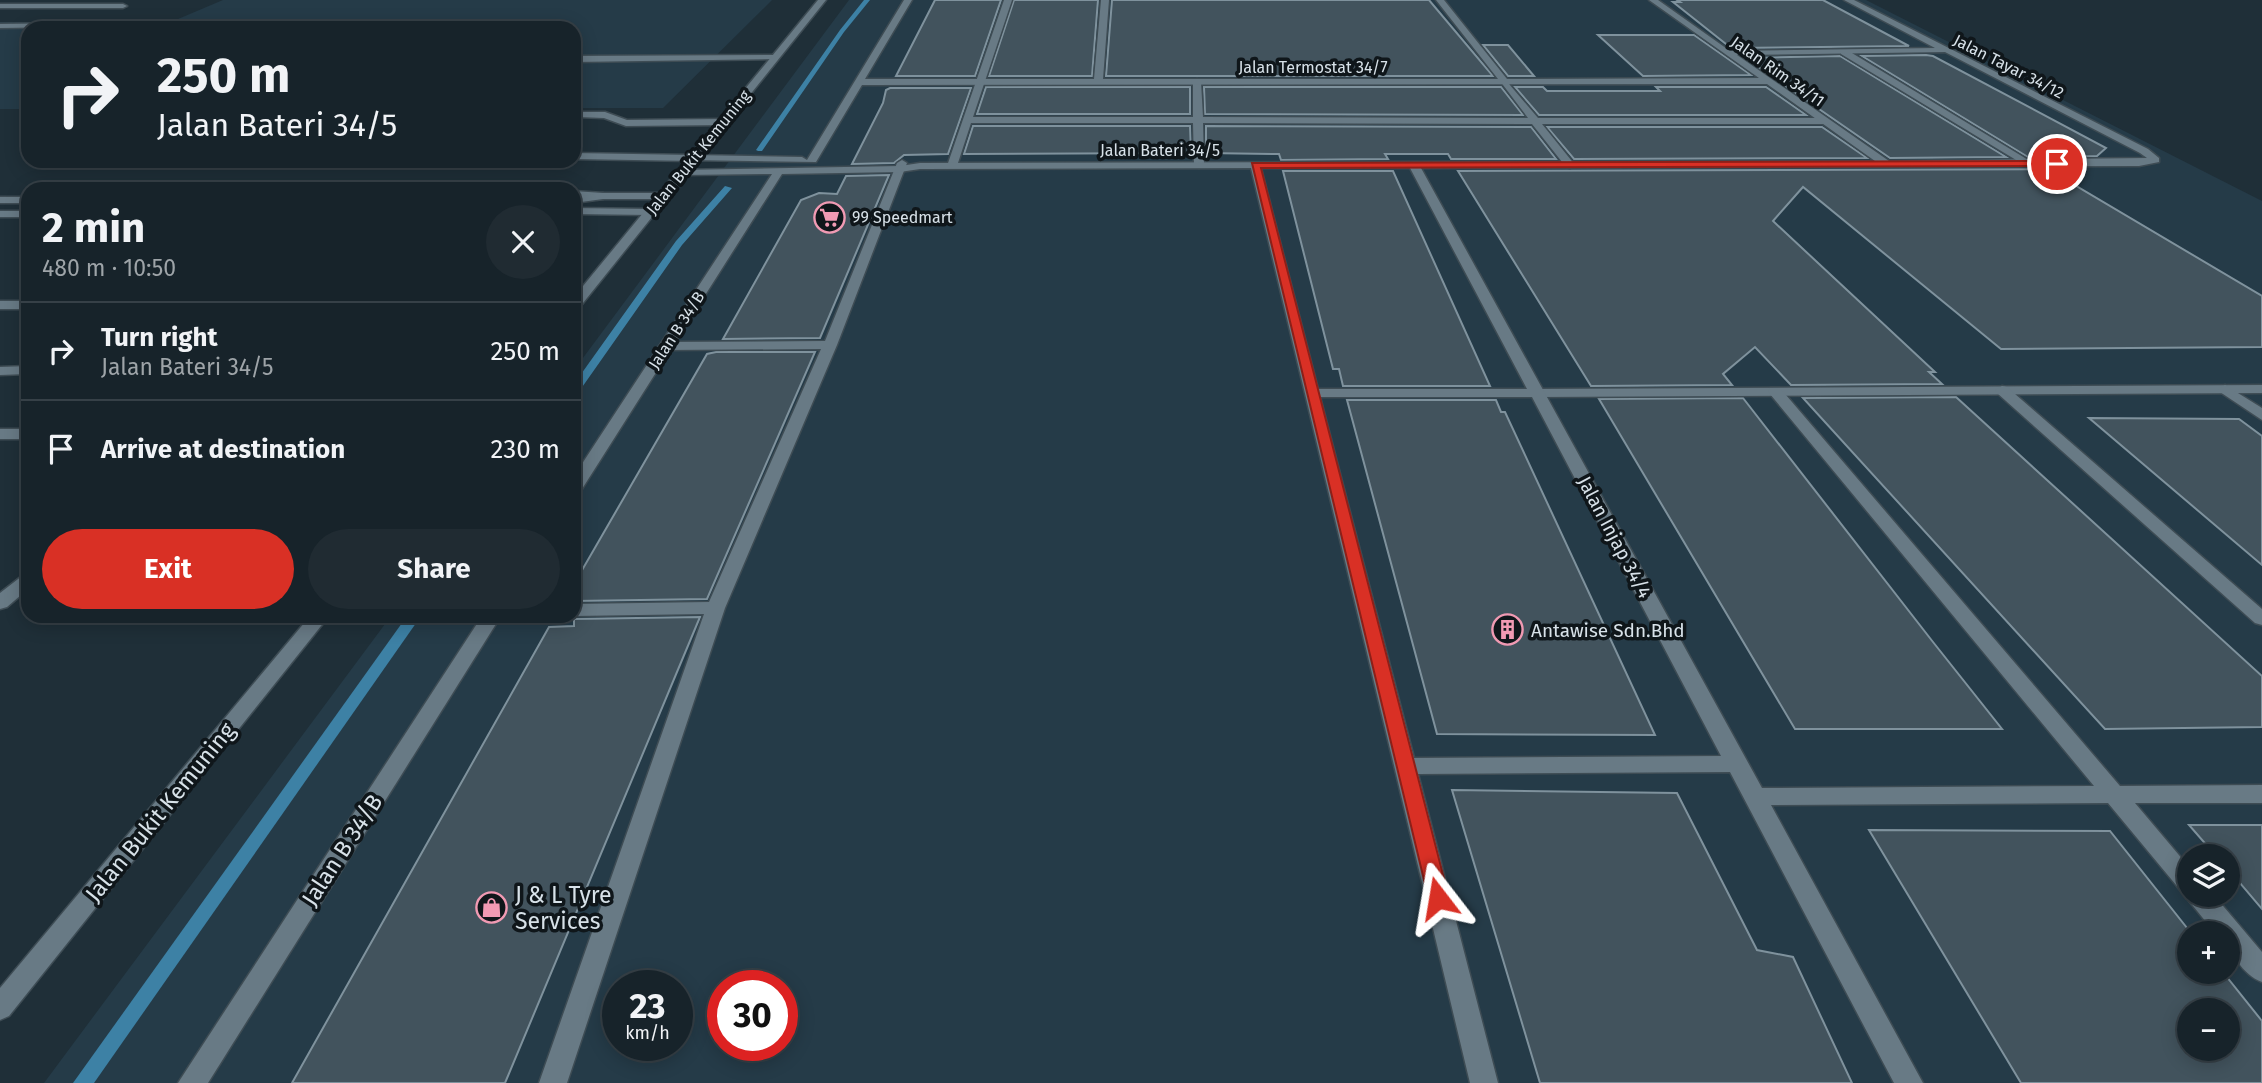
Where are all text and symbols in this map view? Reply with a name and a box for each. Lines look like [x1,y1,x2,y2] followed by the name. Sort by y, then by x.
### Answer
[1950,30,2067,102] street label: Jalan Tayar 34/12
[1727,32,1828,111] street label: Jalan Rim 34/11
[157,46,290,105] text: 250 m
[42,49,133,140] icon: right
[1238,58,1388,77] street label: Jalan Termostat 34/7
[642,86,755,218] street label: Jalan Bukit Kemuning
[157,106,397,144] text: Jalan Bateri 34/5
[2027,134,2087,194] pin
[1100,141,1220,160] street label: Jalan Bateri 34/5
[2038,145,2076,183] icon: arrive
[812,200,846,234] supermarket icon: 99 Speedmart
[42,203,145,253] text: 2 min
[486,205,560,279] button: close
[852,208,953,227] place label: 99 Speedmart
[42,254,176,282] text: 480 m · 10:50
[644,288,709,373] street label: Jalan B 34/B
[101,322,218,353] text: Turn right
[42,332,80,370] icon: right
[490,336,560,367] text: 250 m
[101,353,274,381] text: Jalan Bateri 34/5
[42,430,80,468] icon: arrive
[101,434,345,465] text: Arrive at destination
[491,434,560,465] text: 230 m
[1573,472,1656,602] street label: Jalan Injap 34/4
[42,529,294,609] button: Exit
[308,529,560,609] button: Share
[1491,613,1525,647] building icon: Antawise Sdn.Bhd
[1531,619,1685,642] place label: Antawise Sdn.Bhd
[79,717,241,907] street label: Jalan Bukit Kemuning
[296,789,388,911] street label: Jalan B 34/B
[2177,844,2240,1061] map controls
[2177,844,2240,907] button: layers
[1401,861,1475,935] position arrow
[515,881,612,935] place label: J & L Tyre Services
[475,891,509,925] shop icon: J & L Tyre Services
[2177,921,2240,984] button: +
[707,970,798,1061] speed limit sign: 30
[629,985,666,1027] text: 23
[2177,998,2240,1061] button: −
[625,1022,670,1044] text: km/h

